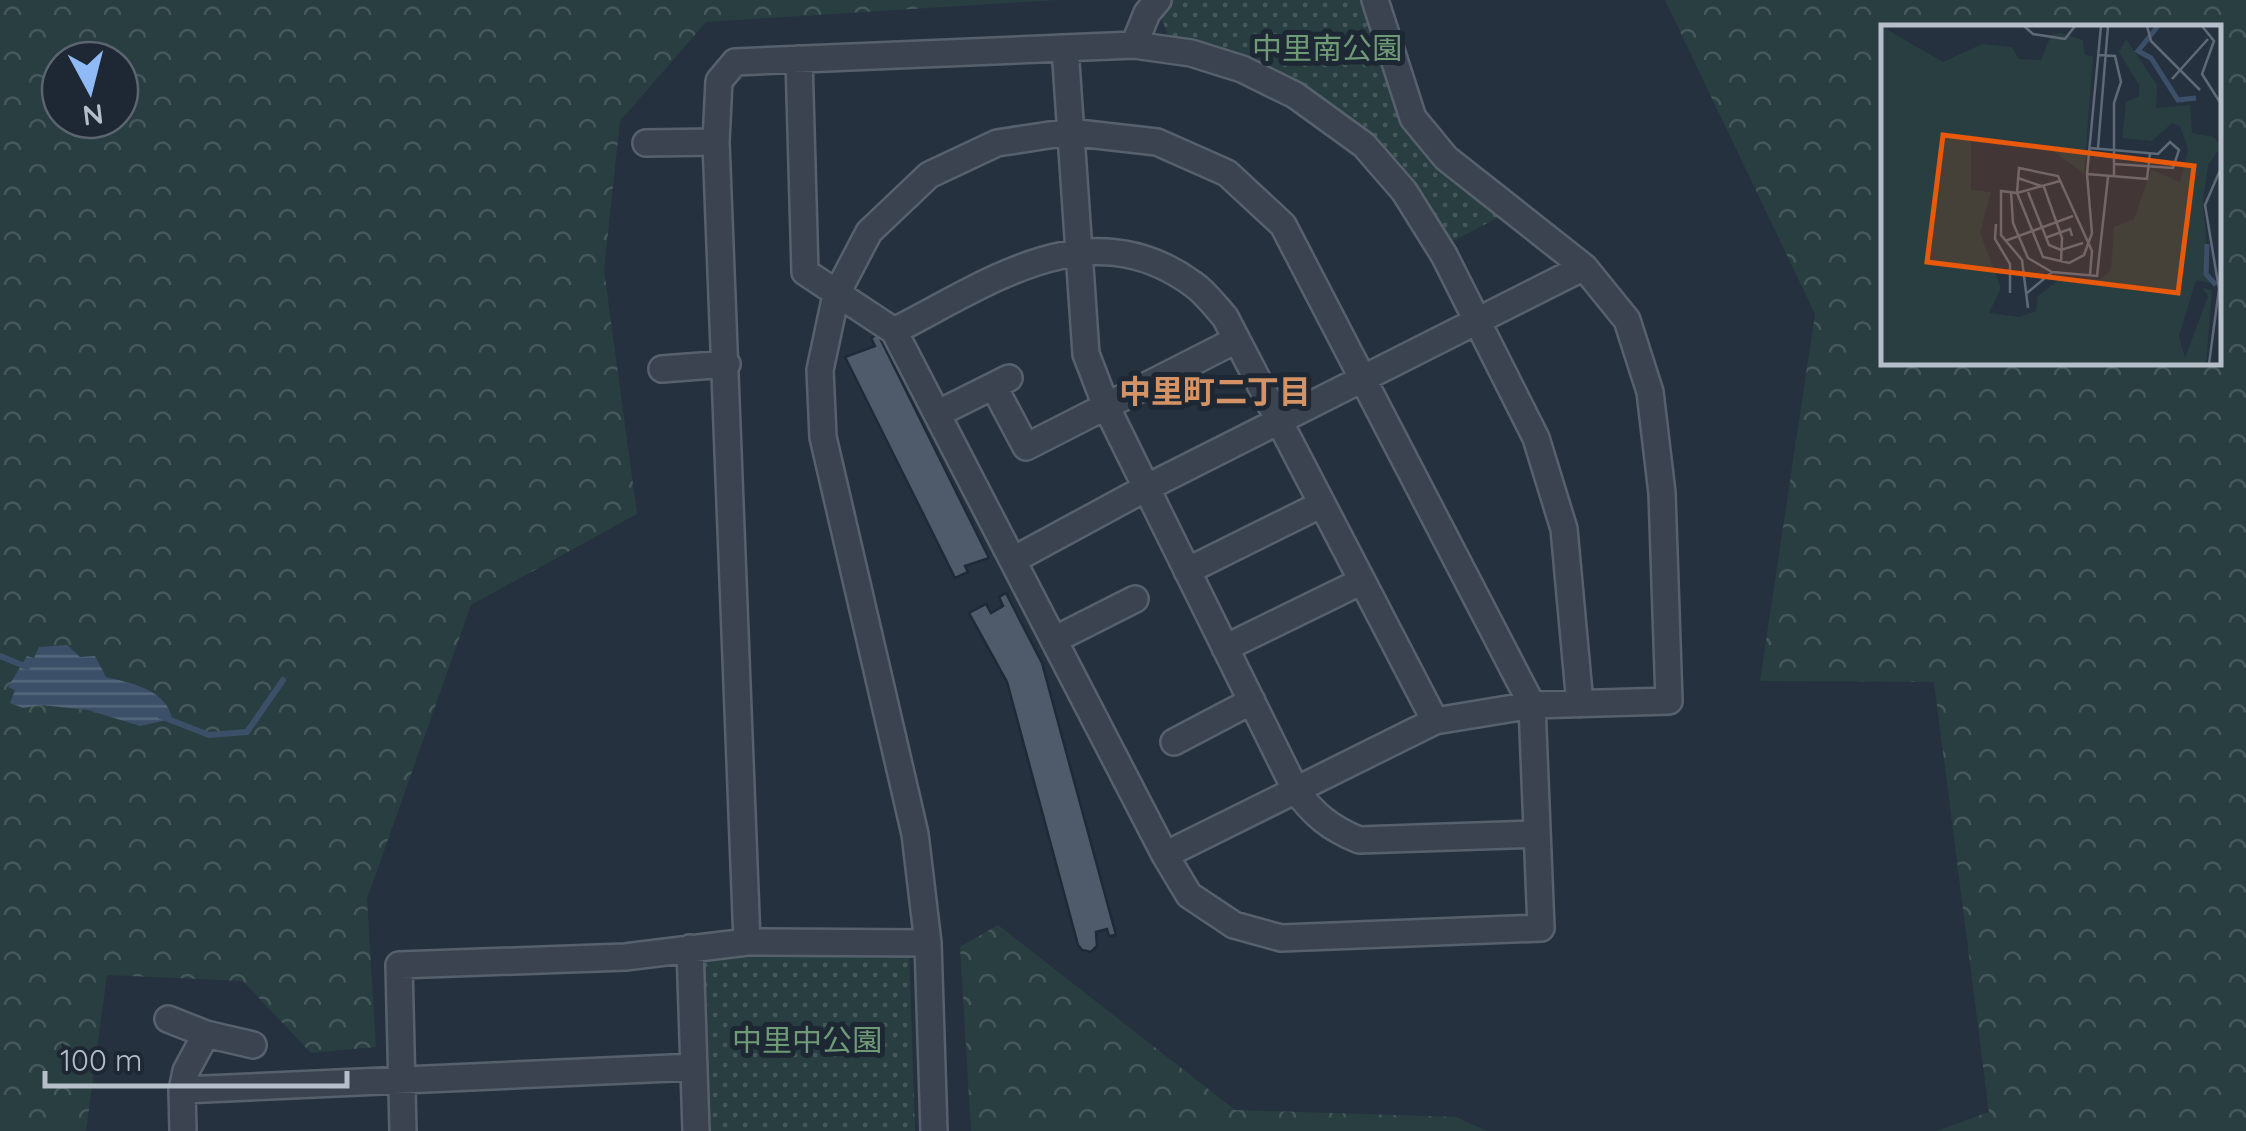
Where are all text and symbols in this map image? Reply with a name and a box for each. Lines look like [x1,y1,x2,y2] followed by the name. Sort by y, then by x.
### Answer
[1881,25,2221,365] inset map
[1252,29,1402,67] park label: 中里南公園
[40,40,140,140] north arrow
[81,97,105,134] text: N
[1119,371,1311,411] district label: 中里町二丁目
[732,1021,882,1059] park label: 中里中公園
[45,1026,348,1088] scale bar
[60,1041,142,1079] text: 100 m

